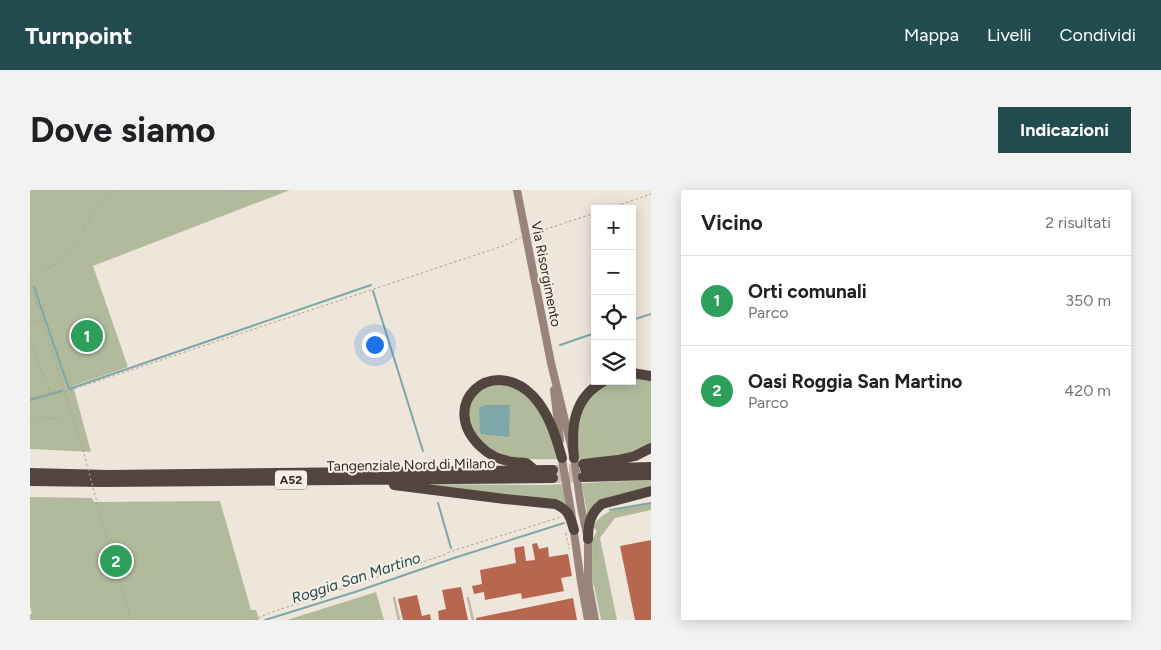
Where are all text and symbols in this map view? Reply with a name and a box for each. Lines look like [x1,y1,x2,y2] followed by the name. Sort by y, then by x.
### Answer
[25,21,132,50] text: Turnpoint
[904,24,959,46] text: Mappa
[987,24,1032,46] text: Livelli
[1060,24,1136,46] text: Condividi
[998,107,1131,153] button: Indicazioni
[30,109,216,151] text: Dove siamo
[591,205,636,385] map controls
[591,205,636,250] button: +
[701,210,763,235] text: Vicino
[1045,213,1111,232] text: 2 risultati
[527,220,565,328] street label: Via Risorgimento
[591,250,636,295] button: −
[748,280,867,303] text: Orti comunali
[714,291,720,310] text: 1
[1065,291,1111,310] text: 350 m
[591,295,636,340] button: locate
[748,303,789,322] text: Parco
[71,317,103,355] pin: 1
[362,332,388,358] your location
[591,340,636,385] button: layers
[748,370,962,393] text: Oasi Roggia San Martino
[712,381,722,400] text: 2
[1064,381,1111,400] text: 420 m
[748,393,789,412] text: Parco
[327,455,495,475] street label: Tangenziale Nord di Milano
[275,470,307,490] road number: A52
[100,542,132,580] pin: 2
[289,549,423,607] water label: Roggia San Martino

